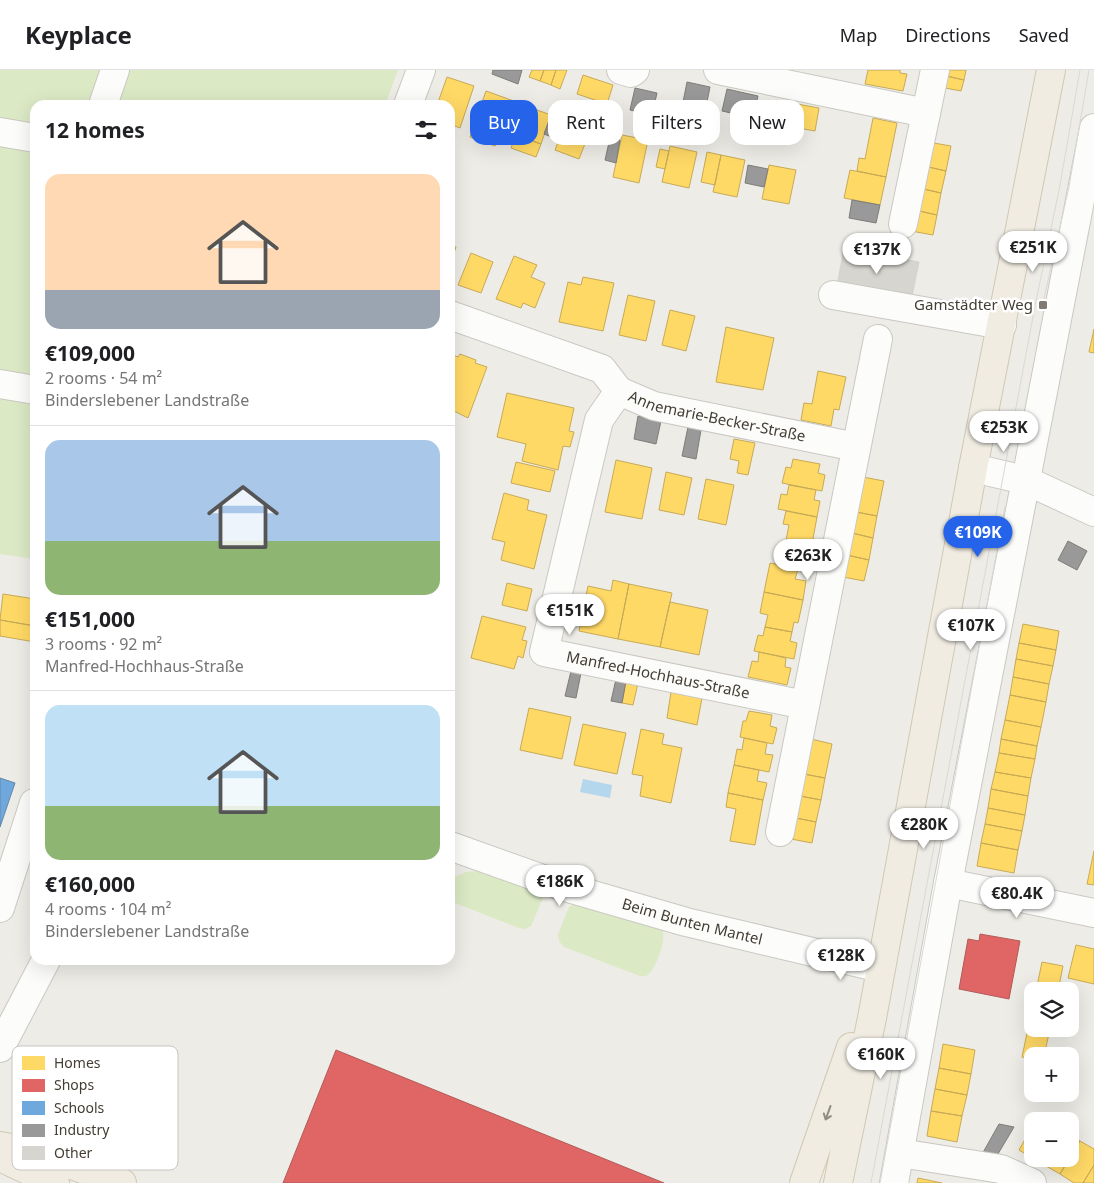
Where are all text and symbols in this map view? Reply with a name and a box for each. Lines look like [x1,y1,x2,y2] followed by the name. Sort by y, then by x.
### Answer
[25,18,132,51] text: Keyplace
[840,23,877,47] text: Map
[905,23,991,47] text: Directions
[1019,23,1069,47] text: Saved
[470,100,538,145] chip: Buy
[548,100,623,145] chip: Rent
[633,100,720,145] chip: Filters
[730,100,804,145] chip: New
[45,116,145,144] text: 12 homes
[412,116,440,144] icon: filters
[198,207,288,297] icon: home
[998,230,1068,273] pin: €251K
[842,232,912,275] pin: €137K
[1009,236,1057,258] text: €251K
[853,238,901,260] text: €137K
[914,294,1033,314] place label: Gamstädter Weg
[1037,299,1049,311] marker: Gamstädter Weg
[45,339,135,367] text: €109,000
[45,367,162,389] text: 2 rooms · 54 m²
[626,385,808,446] street label: Annemarie-Becker-Straße
[45,389,249,411] text: Binderslebener Landstraße
[969,410,1039,453] pin: €253K
[980,416,1028,438] text: €253K
[198,472,288,562] icon: home
[943,516,1013,558] pin: €109K
[954,521,1002,543] text: €109K
[773,538,843,581] pin: €263K
[784,544,832,566] text: €263K
[535,594,605,636] pin: €151K
[546,599,594,621] text: €151K
[45,605,135,633] text: €151,000
[936,608,1006,651] pin: €107K
[947,614,995,636] text: €107K
[45,633,162,655] text: 3 rooms · 92 m²
[565,646,752,703] street label: Manfred-Hochhaus-Straße
[45,655,244,677] text: Manfred-Hochhaus-Straße
[198,737,288,827] icon: home
[889,808,959,850] pin: €280K
[900,813,948,835] text: €280K
[525,864,595,907] pin: €186K
[45,870,135,898] text: €160,000
[536,870,584,892] text: €186K
[976,876,1058,919] pin: €80.4K
[991,882,1043,904] text: €80.4K
[620,893,765,949] street label: Beim Bunten Mantel
[45,898,171,920] text: 4 rooms · 104 m²
[45,920,249,942] text: Binderslebener Landstraße
[806,938,876,981] pin: €128K
[817,944,865,966] text: €128K
[1024,982,1079,1167] map controls
[1024,982,1079,1037] button: layers
[846,1038,916,1080] pin: €160K
[857,1043,905,1065] text: €160K
[12,1046,178,1170] legend
[1024,1047,1079,1102] button: +
[54,1053,101,1072] text: Homes
[54,1075,94,1094] text: Shops
[54,1098,105,1117] text: Schools
[823,1105,832,1120] one-way arrow
[1024,1112,1079,1167] button: −
[54,1120,110,1139] text: Industry
[54,1143,93,1162] text: Other

